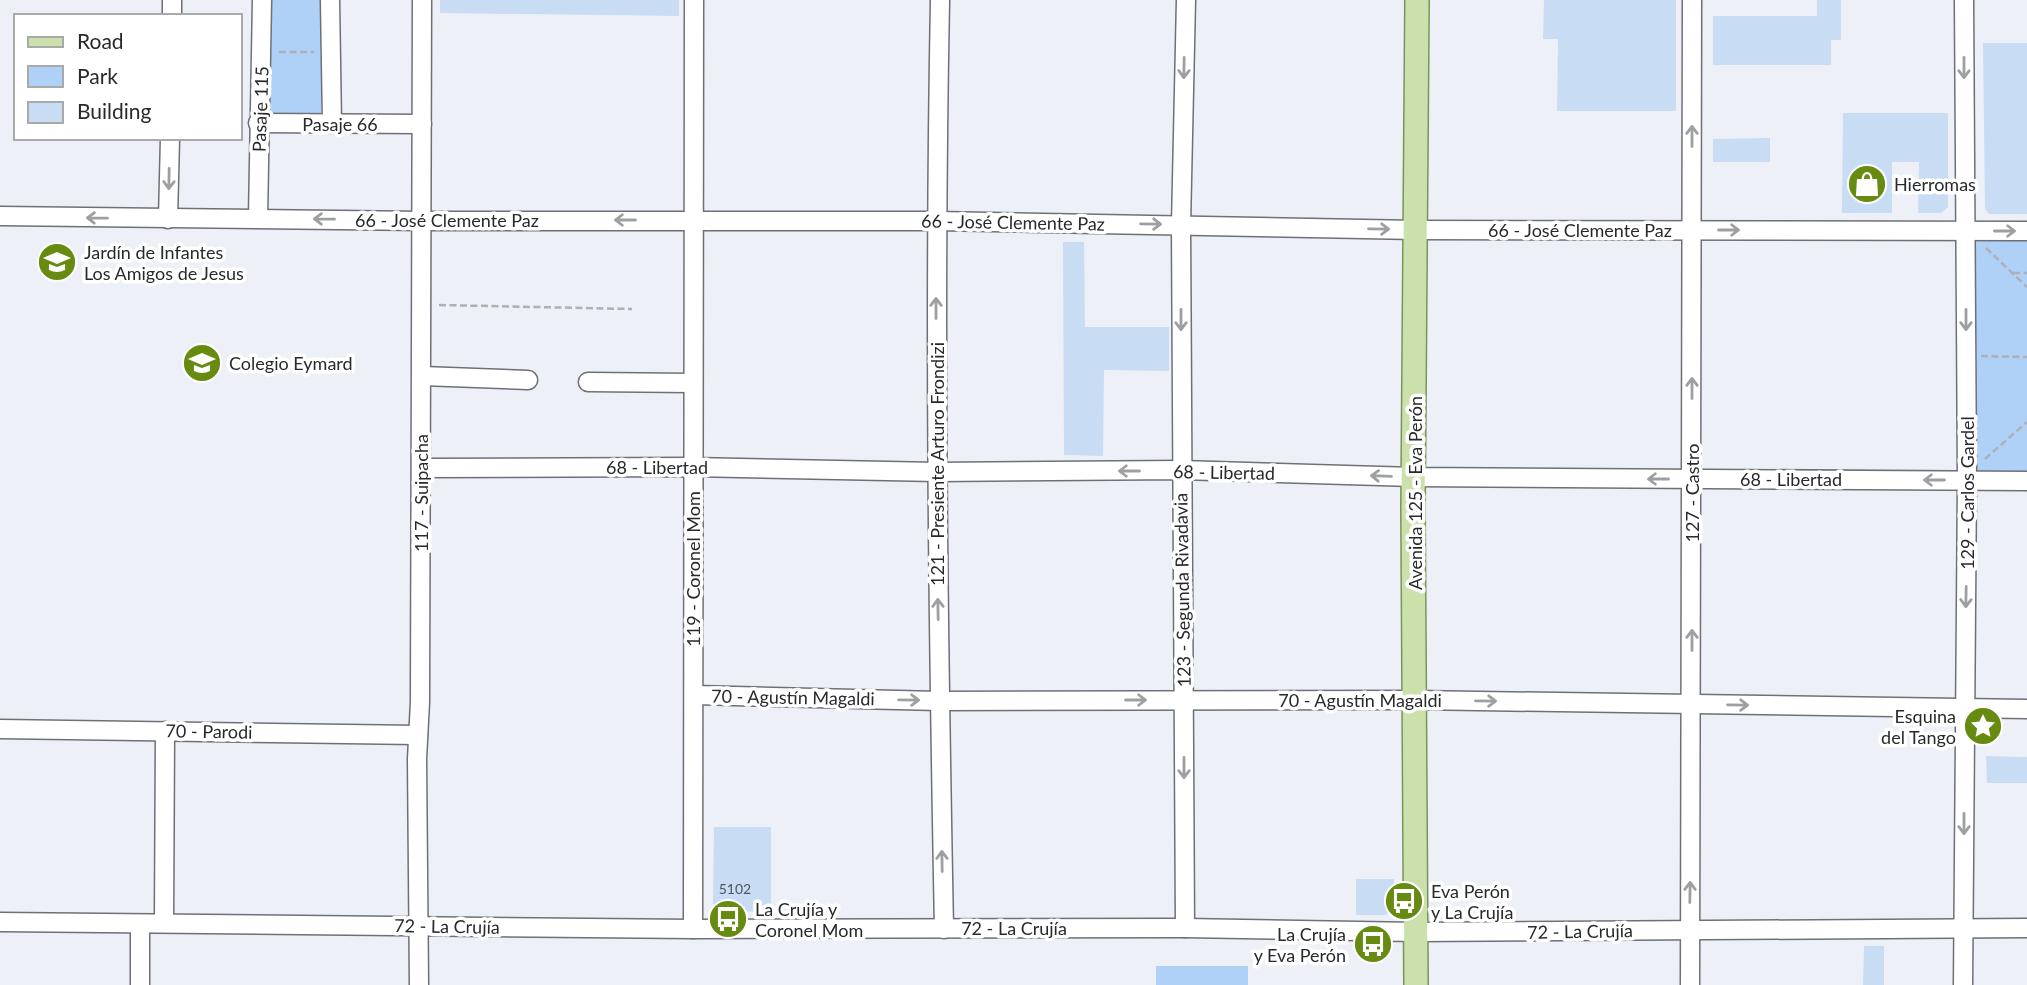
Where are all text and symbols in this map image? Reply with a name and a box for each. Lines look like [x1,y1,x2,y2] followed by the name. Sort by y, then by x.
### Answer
[14,14,242,140] legend
[77,28,124,53] text: Road
[1178,56,1191,79] one-way arrow
[1958,56,1971,79] one-way arrow
[77,63,118,88] text: Park
[248,66,272,152] street label: Pasaje 115
[77,98,152,123] text: Building
[302,113,378,135] street label: Pasaje 66
[1685,125,1699,148] one-way arrow
[1846,163,1888,205] shop icon: Hierromas
[162,167,176,190] one-way arrow
[1894,173,1976,195] place label: Hierromas
[355,209,539,231] street label: 66 - José Clemente Paz
[921,209,1105,235] street label: 66 - José Clemente Paz
[86,211,109,224] one-way arrow
[313,213,336,226] one-way arrow
[614,213,637,227] one-way arrow
[1139,218,1162,231] one-way arrow
[1488,219,1672,241] street label: 66 - José Clemente Paz
[1367,223,1390,236] one-way arrow
[1717,223,1740,237] one-way arrow
[1993,224,2016,238] one-way arrow
[36,241,78,283] school or university icon: Jardín de Infantes Los Amigos de Jesus
[84,241,244,284] place label: Jardín de Infantes Los Amigos de Jesus
[929,296,943,319] one-way arrow
[1174,308,1188,331] one-way arrow
[1960,308,1973,331] one-way arrow
[181,342,223,384] school or university icon: Colegio Eymard
[926,342,948,586] street label: 121 - Presiente Arturo Frondizi
[229,352,353,374] place label: Colegio Eymard
[1685,377,1699,400] one-way arrow
[1404,396,1426,590] street label: Avenida 125 - Eva Perón
[1956,416,1978,570] street label: 129 - Carlos Gardel
[410,434,432,552] street label: 117 - Suipacha
[1681,444,1703,542] street label: 127 - Castro
[606,456,708,478] street label: 68 - Libertad
[1173,460,1275,484] street label: 68 - Libertad
[1118,464,1141,478] one-way arrow
[1740,468,1842,490] street label: 68 - Libertad
[1370,469,1393,483] one-way arrow
[1647,472,1670,486] one-way arrow
[1923,473,1946,487] one-way arrow
[682,491,704,647] street label: 119 - Coronel Mom
[1169,493,1195,687] street label: 123 - Segunda Rivadavia
[1959,585,1973,608] one-way arrow
[931,597,945,620] one-way arrow
[1685,629,1699,652] one-way arrow
[711,685,875,709] street label: 70 - Agustín Magaldi
[1278,689,1442,711] street label: 70 - Agustín Magaldi
[1124,693,1147,707] one-way arrow
[897,694,920,707] one-way arrow
[1474,694,1497,708] one-way arrow
[1726,699,1749,712] one-way arrow
[1881,705,1956,748] place label: Esquina del Tango
[1962,705,2004,747] place icon: Esquina del Tango
[165,719,253,743] street label: 70 - Parodi
[1177,756,1191,779] one-way arrow
[1957,812,1971,835] one-way arrow
[936,849,949,872] one-way arrow
[719,880,751,897] house number: 5102
[1383,880,1425,922] bus stop icon: Eva Perón y La Crujía
[1431,880,1513,923] place label: Eva Perón y La Crujía
[1683,881,1697,904] one-way arrow
[707,898,749,940] bus stop icon: La Crujía y Coronel Mom
[755,898,863,941] place label: La Crujía y Coronel Mom
[394,914,500,938] street label: 72 - La Crujía
[961,917,1067,939] street label: 72 - La Crujía
[1527,919,1633,943] street label: 72 - La Crujía
[1254,923,1346,966] place label: La Crujía y Eva Perón
[1352,923,1394,965] bus stop icon: La Crujía y Eva Perón

